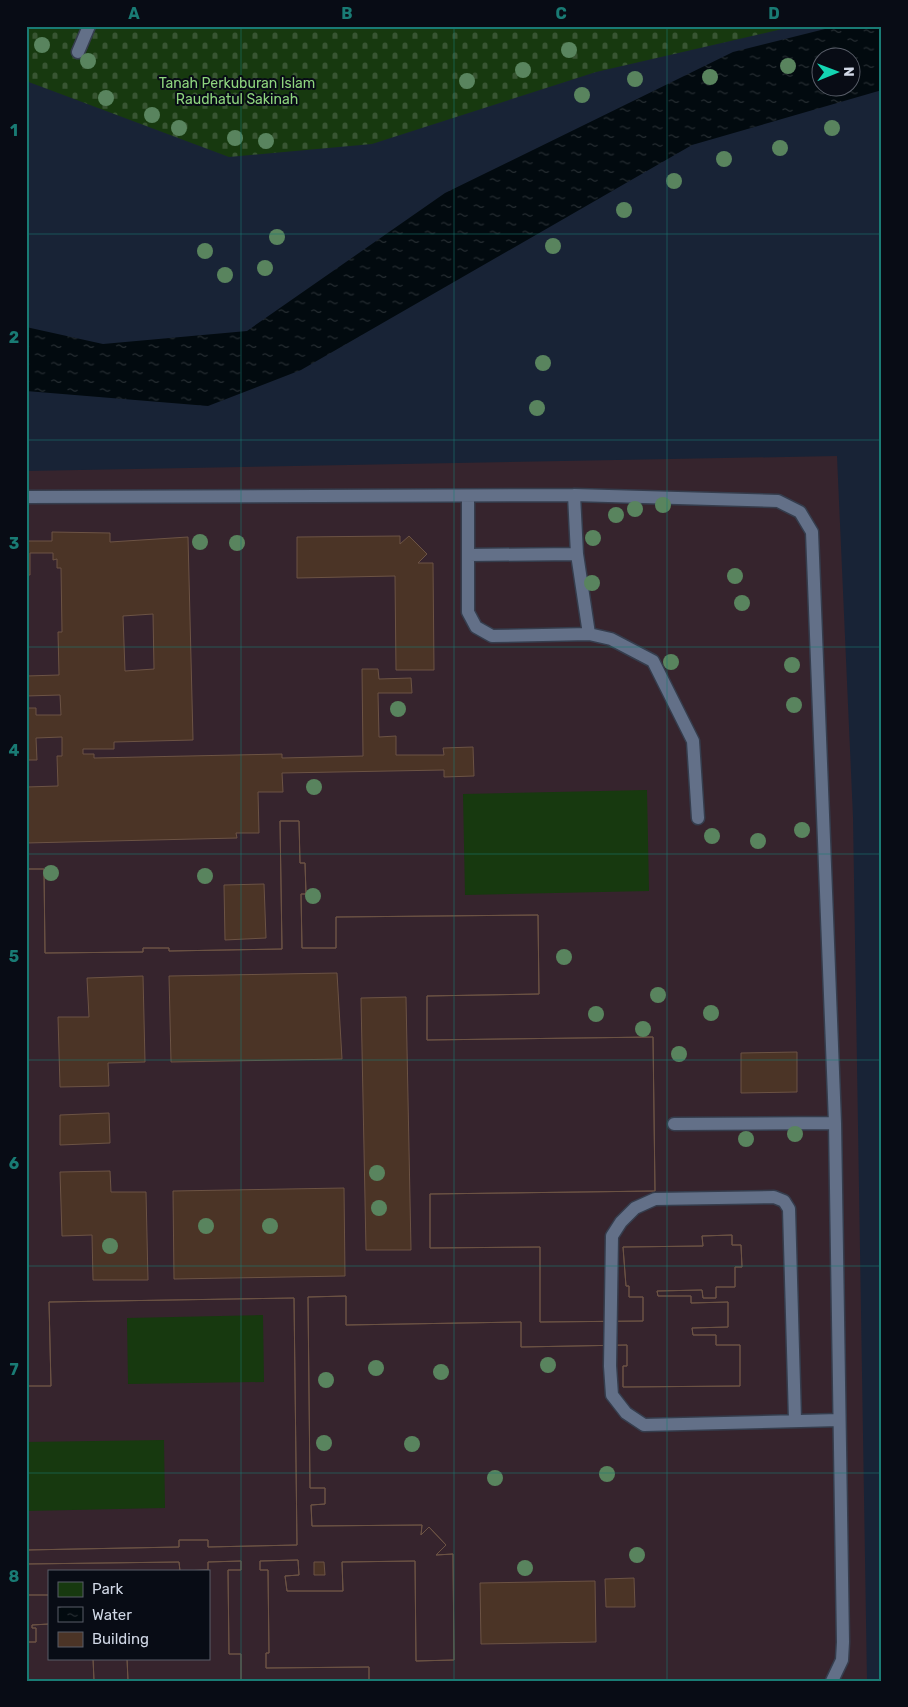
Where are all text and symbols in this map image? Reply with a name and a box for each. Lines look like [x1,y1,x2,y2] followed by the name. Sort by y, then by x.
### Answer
[128,4,140,23] text: A
[341,4,353,23] text: B
[555,4,567,23] text: C
[768,4,780,23] text: D
[810,48,860,98] north arrow
[840,67,857,77] text: N
[159,75,315,108] park label: Tanah Perkuburan Islam Raudhatul Sakinah
[10,121,18,140] text: 1
[9,328,19,347] text: 2
[9,534,19,553] text: 3
[9,741,20,760] text: 4
[9,947,19,966] text: 5
[9,1154,19,1173] text: 6
[9,1360,19,1379] text: 7
[9,1567,20,1586] text: 8
[48,1570,210,1660] legend
[92,1580,123,1598] text: Park
[92,1606,132,1624] text: Water
[92,1630,149,1648] text: Building

